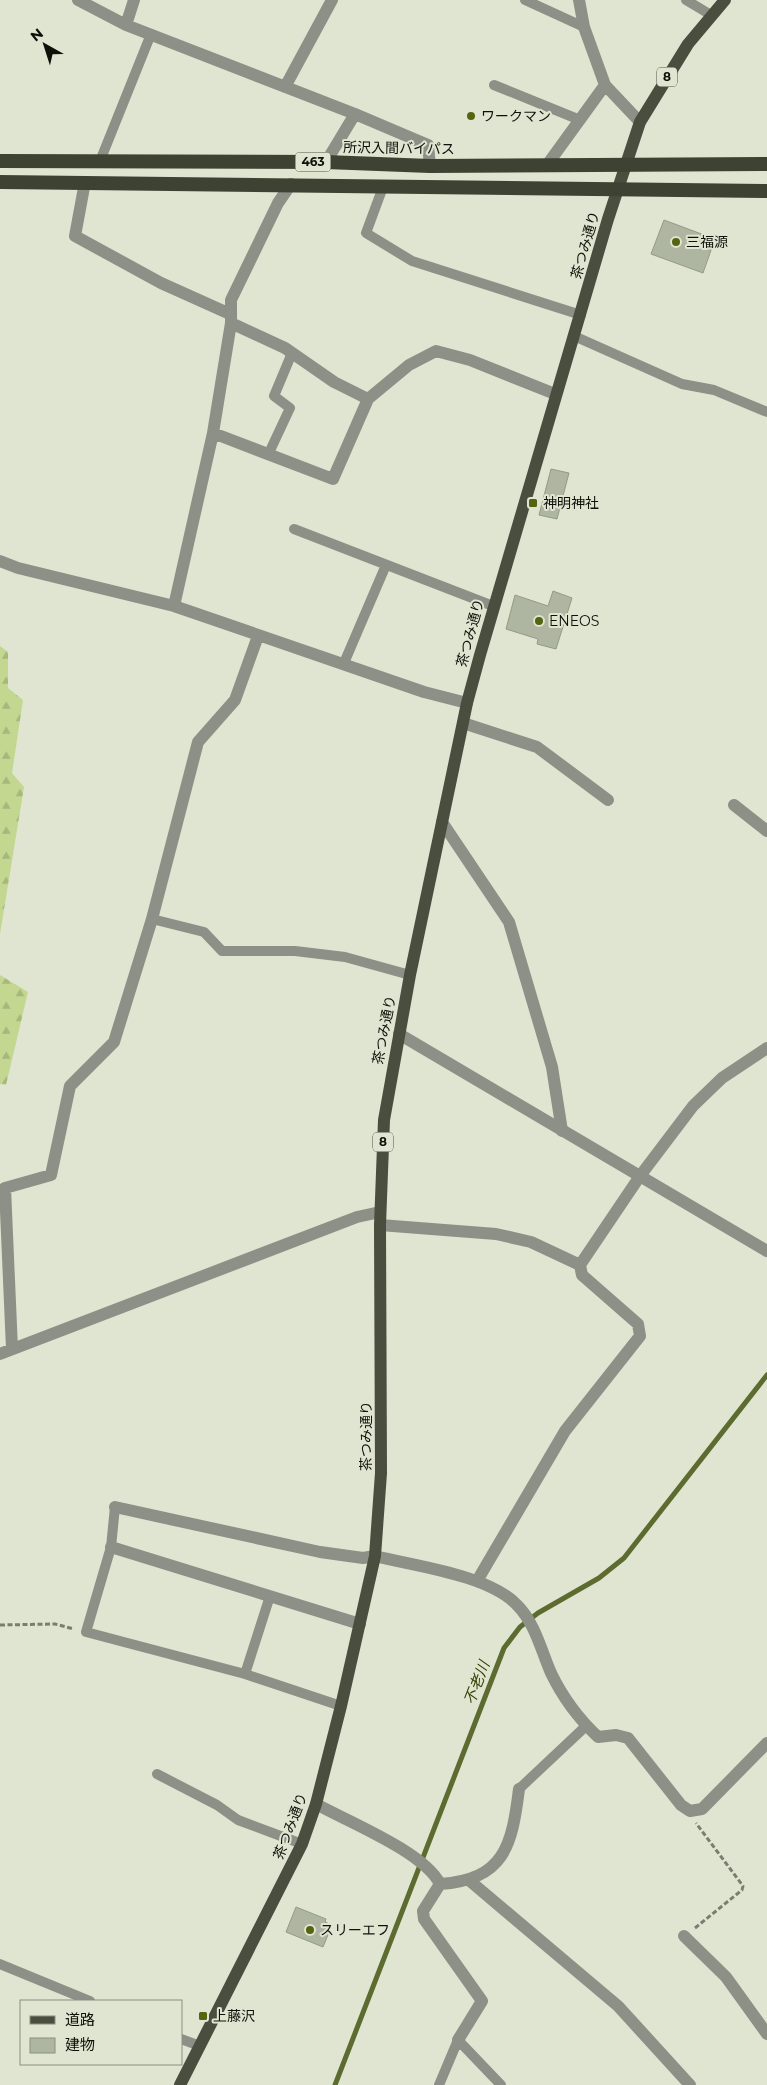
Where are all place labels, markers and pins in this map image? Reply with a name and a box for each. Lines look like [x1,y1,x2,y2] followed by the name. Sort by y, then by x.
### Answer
[481,107,551,125] place label: ワークマン
[465,110,477,122] marker: ワークマン
[686,233,728,251] place label: 三福源
[670,236,682,248] marker: 三福源
[543,494,599,512] place label: 神明神社
[527,497,539,509] marker: 神明神社
[549,612,599,630] place label: ENEOS
[533,615,545,627] marker: ENEOS
[320,1921,390,1939] place label: スリーエフ
[304,1924,316,1936] marker: スリーエフ
[213,2007,255,2025] place label: 上藤沢
[197,2010,209,2022] marker: 上藤沢

